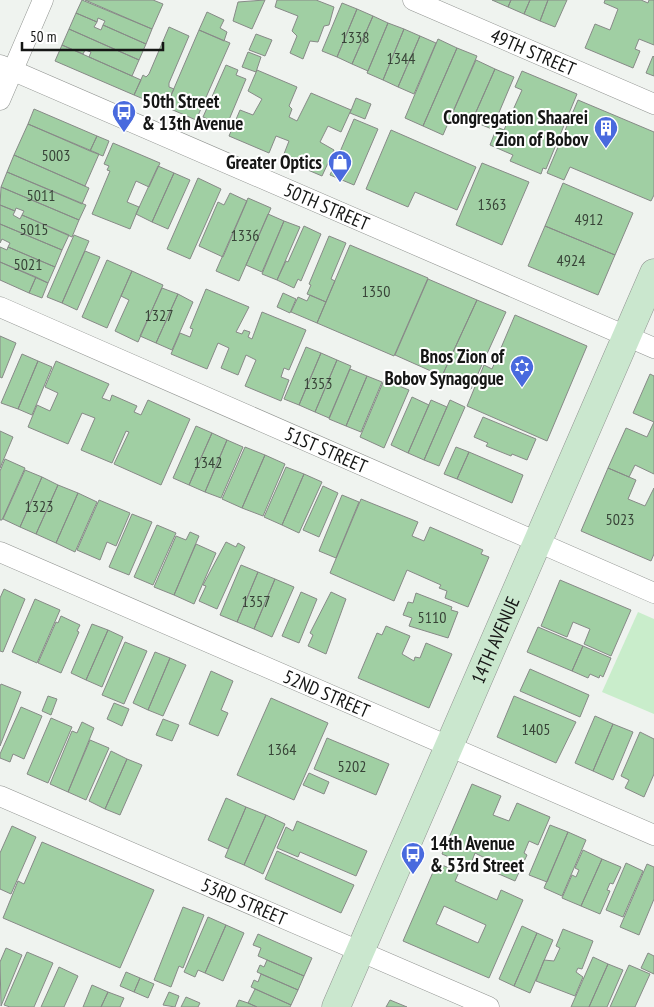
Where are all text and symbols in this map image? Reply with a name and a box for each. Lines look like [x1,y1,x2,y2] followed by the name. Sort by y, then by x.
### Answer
[22,20,164,52] scale bar
[487,23,580,81] street label: 49TH STREET
[30,27,56,46] text: 50 m
[341,27,369,47] house number: 1338
[387,48,415,68] house number: 1344
[142,89,243,135] place label: 50th Street & 13th Avenue
[111,99,137,133] bus stop icon: 50th Street & 13th Avenue
[443,105,588,151] place label: Congregation Shaarei Zion of Bobov
[593,115,619,149] building icon: Congregation Shaarei Zion of Bobov
[42,145,70,165] house number: 5003
[327,149,353,183] shop icon: Greater Optics
[226,150,322,174] place label: Greater Optics
[280,177,373,236] street label: 50TH STREET
[27,185,55,205] house number: 5011
[478,194,506,214] house number: 1363
[575,209,603,229] house number: 4912
[20,219,48,239] house number: 5015
[231,225,259,245] house number: 1336
[557,250,585,270] house number: 4924
[14,254,42,274] house number: 5021
[362,281,390,301] house number: 1350
[145,305,173,325] house number: 1327
[384,344,505,390] place label: Bnos Zion of Bobov Synagogue
[509,354,535,388] synagogue icon: Bnos Zion of Bobov Synagogue
[304,373,332,393] house number: 1353
[281,421,372,478] street label: 51ST STREET
[194,452,222,472] house number: 1342
[25,496,53,516] house number: 1323
[606,509,634,529] house number: 5023
[242,591,270,611] house number: 1357
[466,593,524,687] street label: 14TH AVENUE
[418,607,446,627] house number: 5110
[280,664,374,723] street label: 52ND STREET
[522,719,550,739] house number: 1405
[268,739,296,759] house number: 1364
[338,756,366,776] house number: 5202
[430,831,524,877] place label: 14th Avenue & 53rd Street
[400,841,426,875] bus stop icon: 14th Avenue & 53rd Street
[198,872,291,931] street label: 53RD STREET

